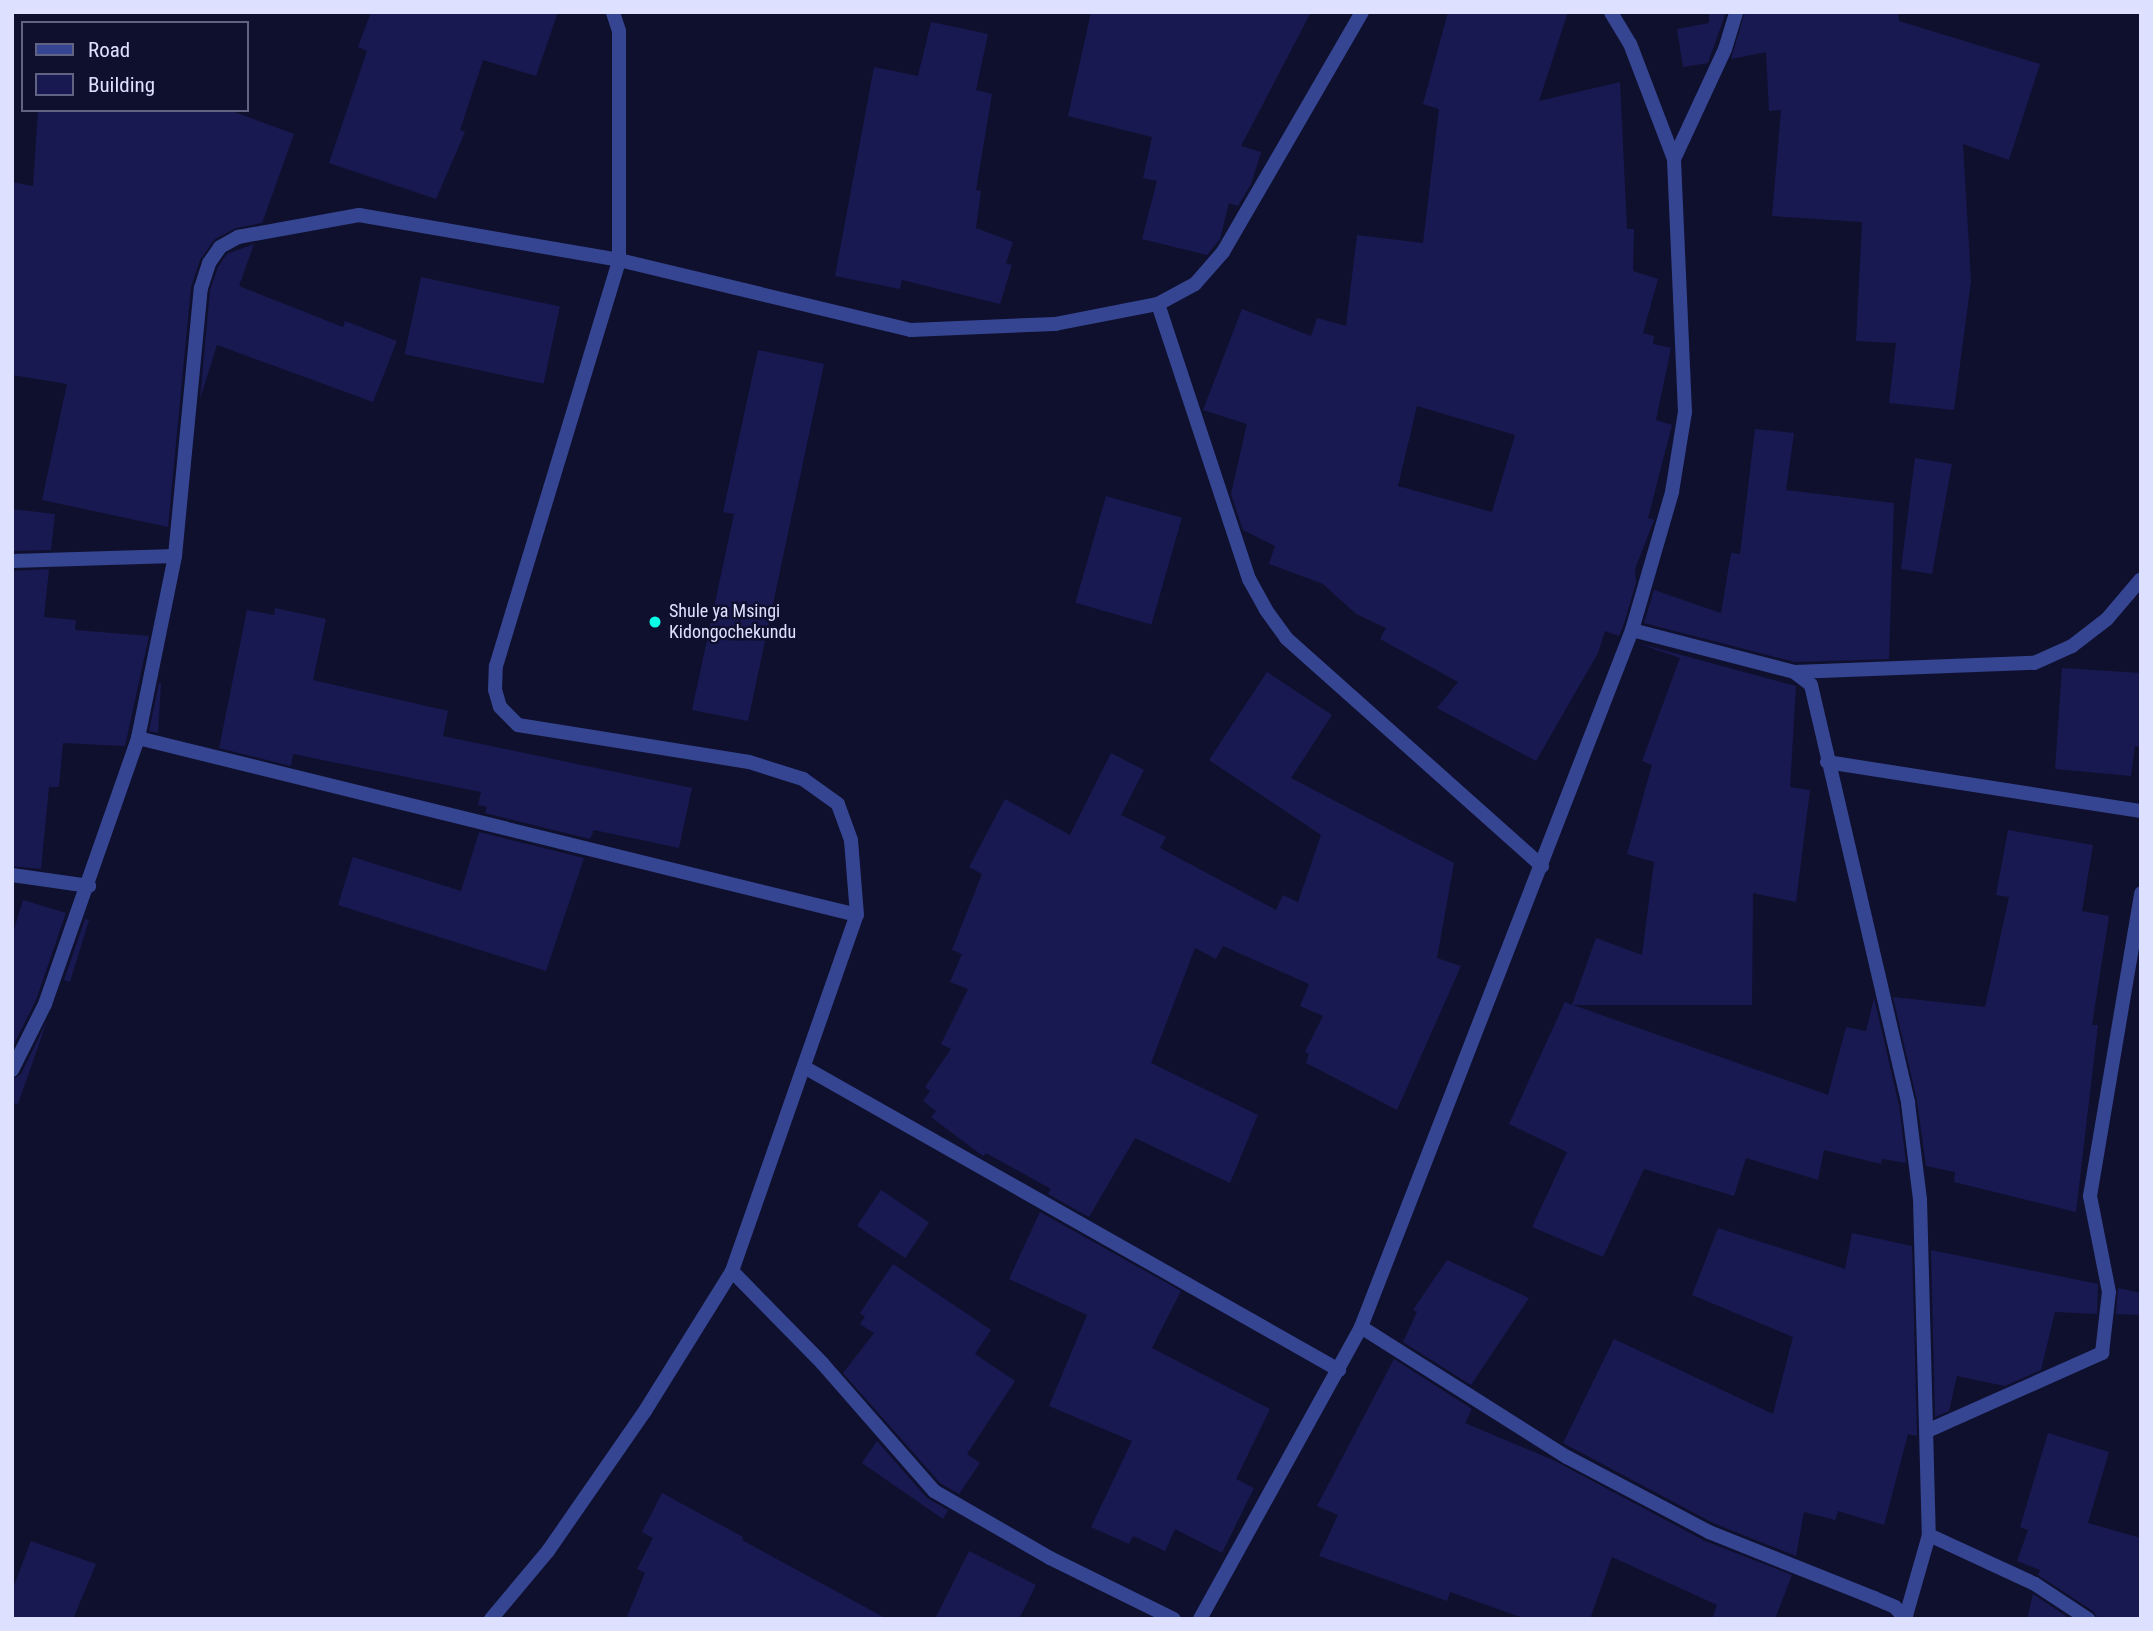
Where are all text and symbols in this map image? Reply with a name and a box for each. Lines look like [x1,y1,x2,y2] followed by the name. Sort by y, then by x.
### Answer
[21,21,248,112] legend
[88,38,130,62] text: Road
[88,73,155,97] text: Building
[669,601,796,644] place label: Shule ya Msingi Kidongochekundu
[647,614,663,630] marker: Shule ya Msingi Kidongochekundu

